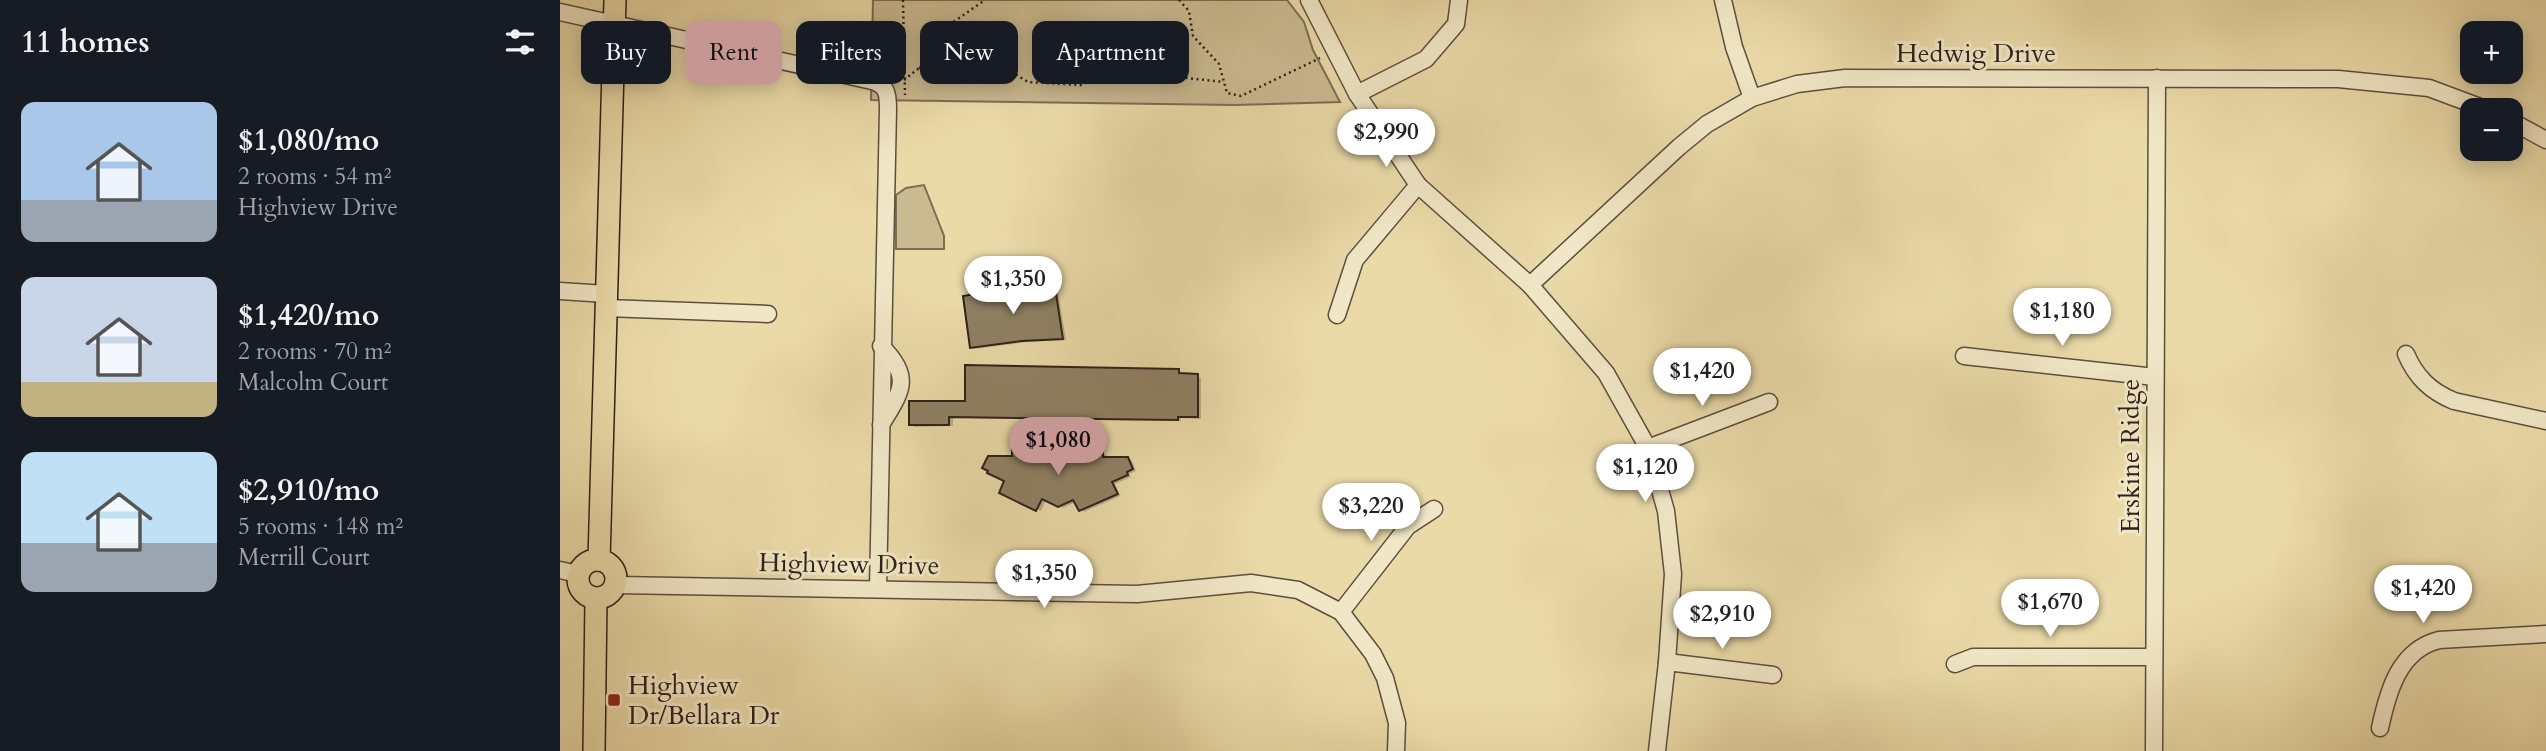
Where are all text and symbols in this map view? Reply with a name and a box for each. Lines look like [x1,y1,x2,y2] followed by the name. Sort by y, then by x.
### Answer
[581,21,671,84] chip: Buy
[685,21,782,84] chip: Rent
[796,21,906,84] chip: Filters
[920,21,1018,84] chip: New
[1032,21,1189,84] chip: Apartment
[2460,21,2523,161] map controls
[2460,21,2523,84] button: +
[21,22,150,63] text: 11 homes
[501,23,539,61] icon: filters
[1896,36,2056,71] street label: Hedwig Drive
[2460,98,2523,161] button: −
[1329,110,1443,169] pin: $2,990
[1353,116,1419,147] text: $2,990
[238,120,379,161] text: $1,080/mo
[77,130,161,214] icon: home
[238,161,391,192] text: 2 rooms · 54 m²
[238,192,398,223] text: Highview Drive
[956,256,1070,316] pin: $1,350
[980,263,1046,294] text: $1,350
[2005,288,2119,348] pin: $1,180
[238,295,379,336] text: $1,420/mo
[2029,295,2095,326] text: $1,180
[77,305,161,389] icon: home
[238,336,391,367] text: 2 rooms · 70 m²
[1645,348,1759,408] pin: $1,420
[1669,355,1735,386] text: $1,420
[238,367,388,398] text: Malcolm Court
[2113,379,2148,533] street label: Erskine Ridge
[1001,418,1115,477] pin: $1,080
[1025,424,1091,455] text: $1,080
[1588,444,1702,504] pin: $1,120
[1612,451,1678,482] text: $1,120
[238,470,379,511] text: $2,910/mo
[77,480,161,564] icon: home
[1314,484,1428,543] pin: $3,220
[1338,490,1404,521] text: $3,220
[238,511,403,542] text: 5 rooms · 148 m²
[238,542,370,573] text: Merrill Court
[758,545,940,583] street label: Highview Drive
[987,550,1101,610] pin: $1,350
[1011,557,1077,588] text: $1,350
[2366,566,2480,625] pin: $1,420
[2390,572,2456,603] text: $1,420
[1993,580,2107,639] pin: $1,670
[2017,586,2083,617] text: $1,670
[1665,592,1779,651] pin: $2,910
[1689,598,1755,629] text: $2,910
[628,668,780,733] place label: Highview Dr/Bellara Dr
[606,692,622,708] marker: Highview Dr/Bellara Dr

